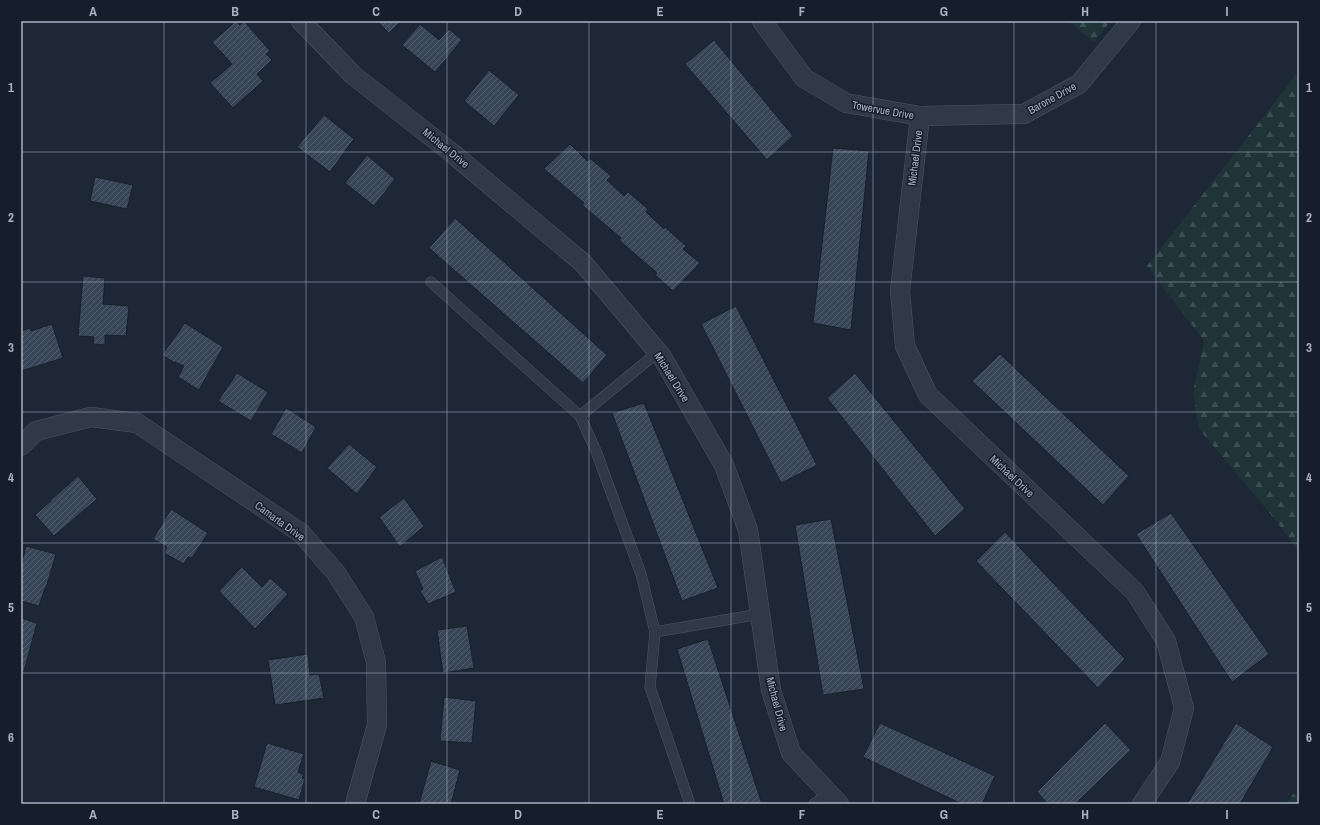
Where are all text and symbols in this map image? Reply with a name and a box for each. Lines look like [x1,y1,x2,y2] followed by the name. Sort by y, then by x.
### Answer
[89,3,97,20] text: A
[231,3,239,20] text: B
[372,3,380,20] text: C
[514,3,522,20] text: D
[656,3,664,20] text: E
[799,3,806,20] text: F
[940,3,948,20] text: G
[1081,3,1089,20] text: H
[1226,3,1229,20] text: I
[8,79,14,96] text: 1
[1025,79,1079,117] street label: Barone Drive
[1306,79,1312,96] text: 1
[851,98,915,122] street label: Towervue Drive
[420,125,472,171] street label: Michael Drive
[905,130,925,186] street label: Michael Drive
[8,209,14,226] text: 2
[1306,209,1312,226] text: 2
[8,339,14,356] text: 3
[1306,339,1312,356] text: 3
[651,350,693,404] street label: Michael Drive
[987,452,1037,500] street label: Michael Drive
[8,469,14,486] text: 4
[1306,469,1312,486] text: 4
[252,498,308,544] street label: Camarta Drive
[8,599,14,616] text: 5
[1306,599,1312,616] text: 5
[763,675,791,733] street label: Michael Drive
[8,729,14,746] text: 6
[1306,729,1312,746] text: 6
[89,806,97,823] text: A
[231,806,239,823] text: B
[372,806,380,823] text: C
[514,806,522,823] text: D
[656,806,664,823] text: E
[799,806,806,823] text: F
[940,806,948,823] text: G
[1081,806,1089,823] text: H
[1226,806,1229,823] text: I

